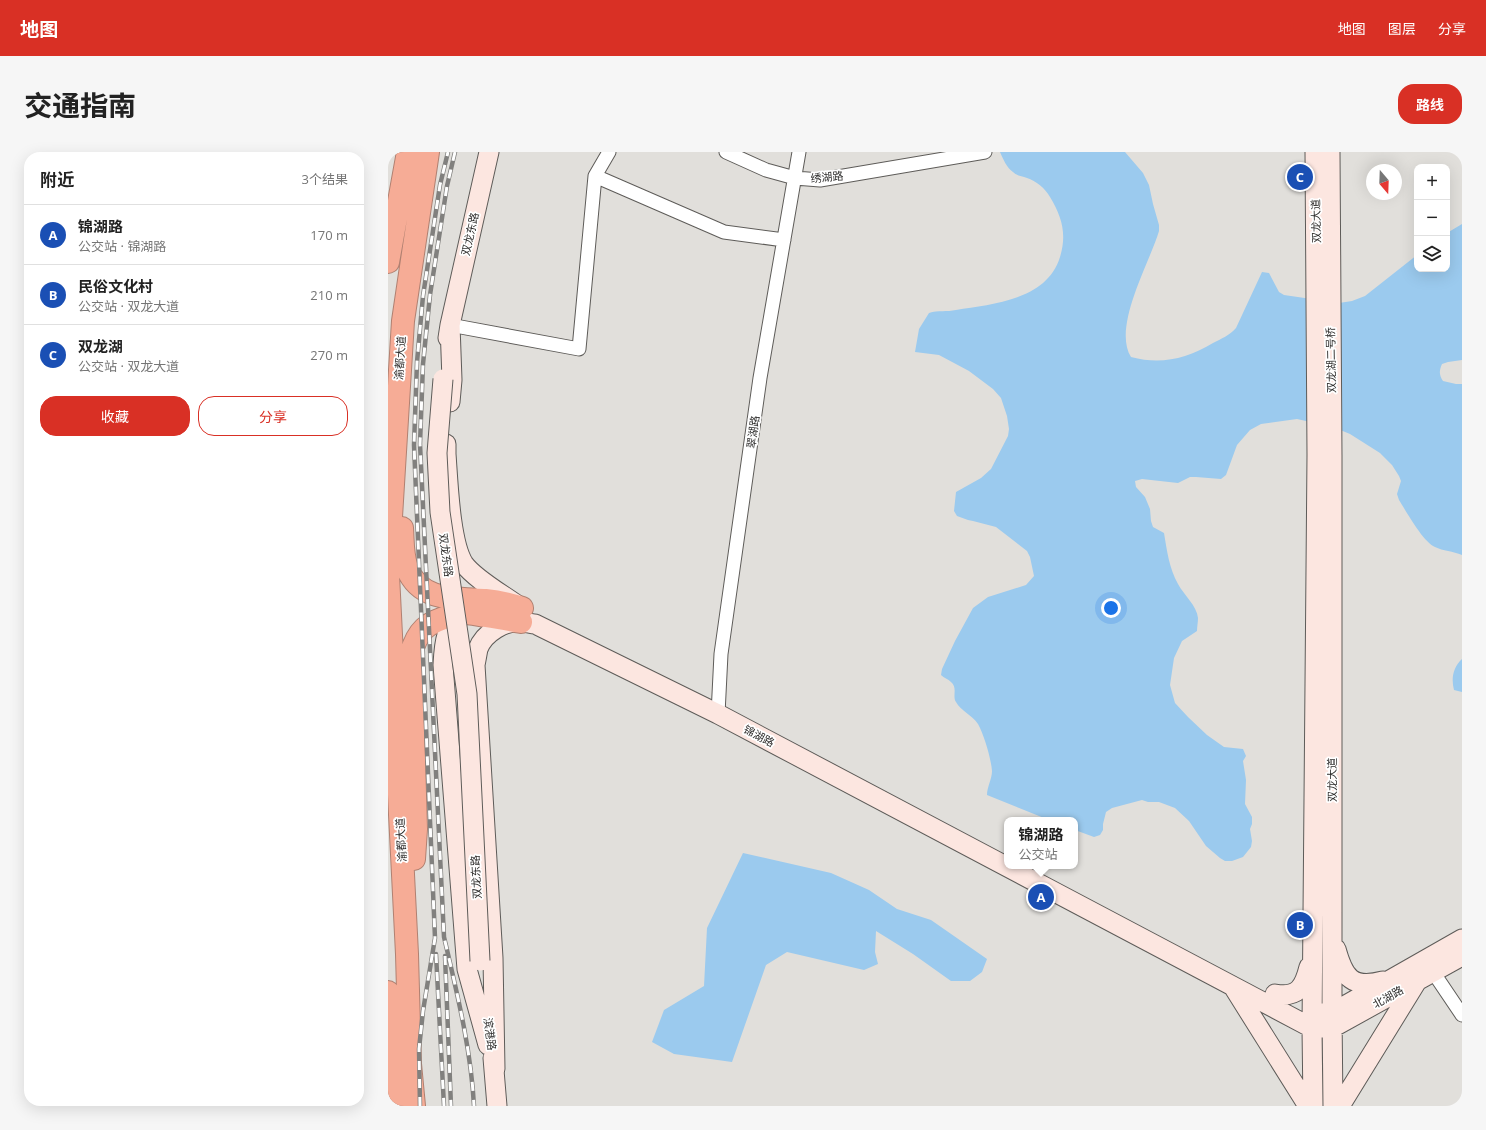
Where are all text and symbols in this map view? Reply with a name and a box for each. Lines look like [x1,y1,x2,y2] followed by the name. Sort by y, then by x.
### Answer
[20,16,58,42] text: 地图
[1338,19,1366,38] text: 地图
[1388,19,1416,38] text: 图层
[1438,19,1466,38] text: 分享
[1398,84,1462,124] button: 路线
[24,86,136,124] text: 交通指南
[1287,162,1313,192] pin: C
[1366,164,1402,200] north arrow
[1414,164,1450,272] map controls
[1414,164,1450,200] button: +
[40,168,74,191] text: 附近
[810,168,844,185] street label: 绣湖路
[302,170,348,188] text: 3个结果
[1308,199,1323,243] street label: 双龙大道
[1414,200,1450,236] button: −
[457,211,482,257] street label: 双龙东路
[78,216,123,236] text: 锦湖路
[49,226,57,244] text: A
[310,226,348,244] text: 170 m
[1414,236,1450,272] button: layers
[78,237,166,255] text: 公交站 · 锦湖路
[78,276,153,296] text: 民俗文化村
[49,286,57,304] text: B
[310,286,348,304] text: 210 m
[78,297,179,315] text: 公交站 · 双龙大道
[1322,327,1339,393] street label: 双龙湖二号桥
[390,335,409,380] street label: 渝都大道
[78,336,123,356] text: 双龙湖
[49,346,57,364] text: C
[310,346,348,364] text: 270 m
[78,357,179,375] text: 公交站 · 双龙大道
[40,396,190,436] button: 收藏
[198,396,348,436] button: 分享
[743,415,762,449] street label: 翠湖路
[436,532,457,578] street label: 双龙东路
[1101,598,1121,618] your location
[741,721,777,750] street label: 锦湖路
[1324,758,1339,802] street label: 双龙大道
[1004,817,1078,869] popup
[392,818,409,862] street label: 渝都大道
[1018,824,1064,844] text: 锦湖路
[1018,845,1058,863] text: 公交站
[467,855,484,899] street label: 双龙东路
[1028,882,1054,912] pin: A
[1287,910,1313,940] pin: B
[1370,982,1406,1011] street label: 北湖路
[481,1017,500,1051] street label: 滨港路

